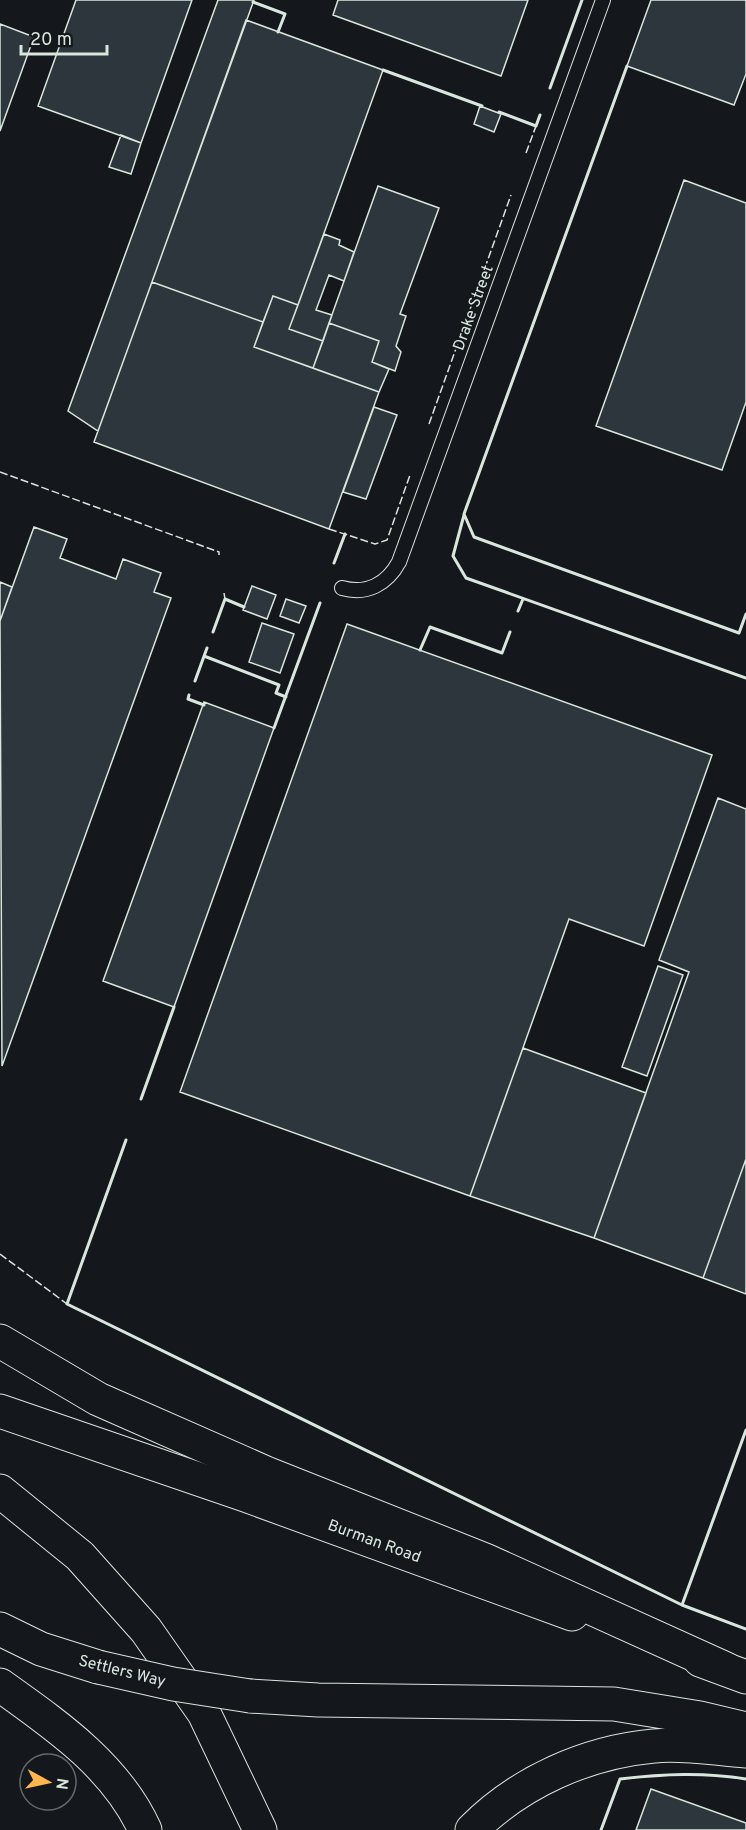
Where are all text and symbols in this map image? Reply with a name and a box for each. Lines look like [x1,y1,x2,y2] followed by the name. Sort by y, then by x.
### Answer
[21,18,106,56] scale bar
[30,29,72,52] text: 20 m
[449,262,499,354] street label: Drake Street
[325,1516,423,1568] street label: Burman Road
[76,1652,168,1692] street label: Settlers Way
[18,1752,78,1812] north arrow
[50,1777,72,1791] text: N

